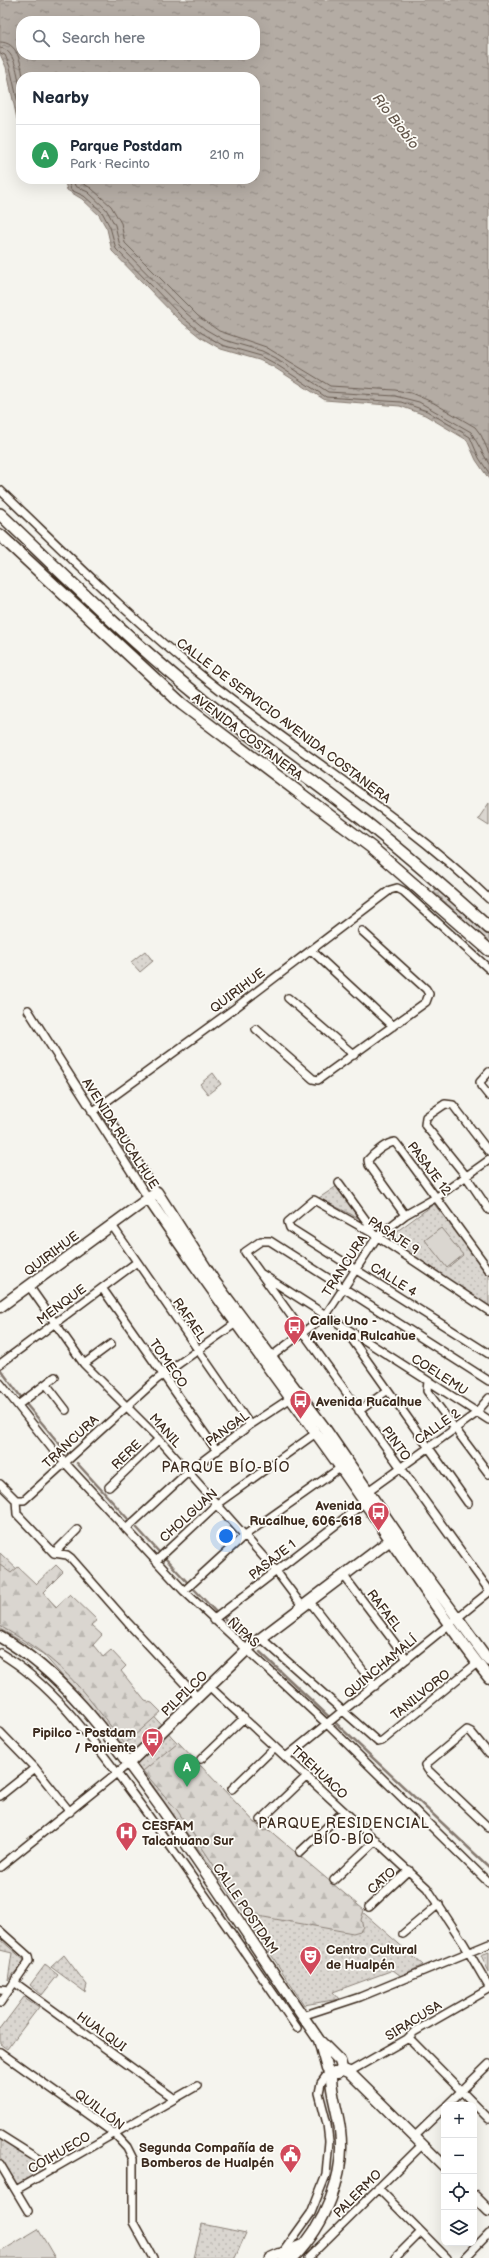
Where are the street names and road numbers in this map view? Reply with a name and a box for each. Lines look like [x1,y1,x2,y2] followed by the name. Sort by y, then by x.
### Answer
[174,634,394,806] street label: CALLE DE SERVICIO AVENIDA COSTANERA
[190,689,306,783] street label: AVENIDA COSTANERA
[207,965,269,1017] street label: QUIRIHUE
[78,1075,162,1192] street label: AVENIDA RUCALHUE
[404,1139,455,1199] street label: PASAJE 12
[365,1213,422,1258] street label: PASAJE 9
[21,1228,83,1280] street label: QUIRIHUE
[319,1231,371,1300] street label: TRANCURA
[367,1259,420,1300] street label: CALLE 4
[34,1281,90,1329] street label: MENQUE
[169,1295,210,1344] street label: RAFAEL
[146,1336,191,1391] street label: TOMECO
[408,1351,471,1399] street label: COELEMU
[412,1405,464,1448] street label: CALLE 2
[203,1407,253,1450] street label: PANGAL
[146,1410,185,1451] street label: MANIL
[39,1412,102,1472] street label: TRANCURA
[378,1423,414,1464] street label: PINTO
[108,1436,145,1473] street label: RERE
[156,1486,221,1546] street label: CHOLGUAN
[246,1536,299,1583] street label: PASAJE 1
[363,1587,405,1635] street label: RAFAEL
[224,1614,263,1651] street label: ÑIPAS
[340,1631,421,1702] street label: QUINCHAMALÍ
[388,1666,453,1723] street label: TANILVORO
[158,1668,211,1720] street label: PILPILCO
[288,1743,351,1803] street label: TREHUACO
[209,1860,281,1957] street label: CALLE POSTDAM
[364,1864,399,1898] street label: CATO
[382,1997,445,2044] street label: SIRACUSA
[73,2008,129,2055] street label: HUALQUI
[71,2085,128,2134] street label: QUILLÓN
[25,2128,94,2177] street label: COIHUECO
[330,2166,385,2221] street label: PALERMO

